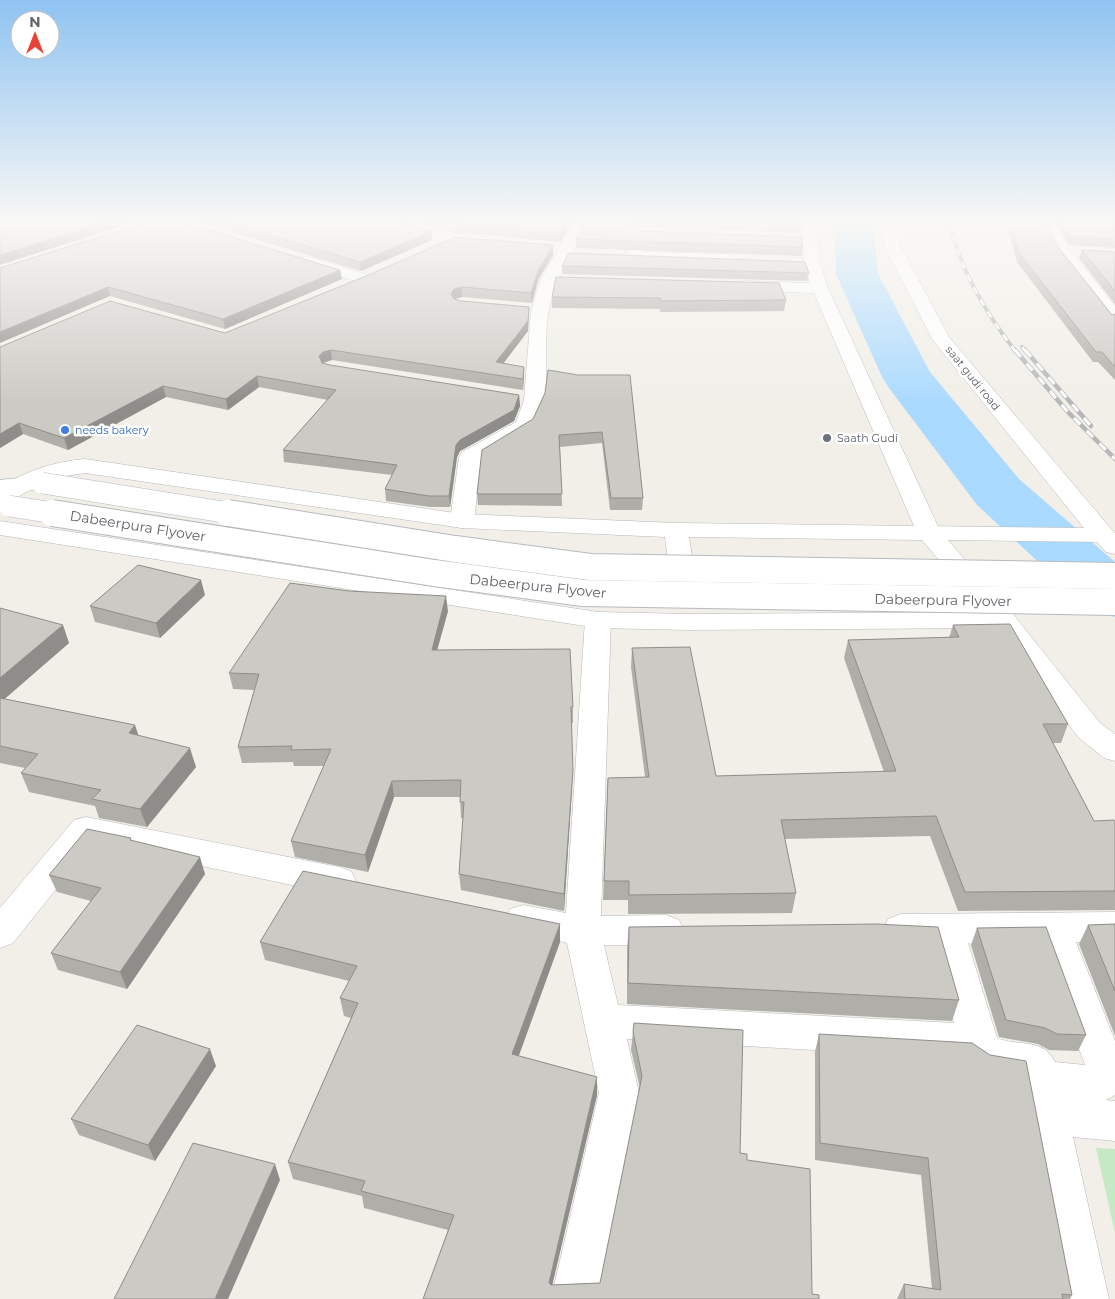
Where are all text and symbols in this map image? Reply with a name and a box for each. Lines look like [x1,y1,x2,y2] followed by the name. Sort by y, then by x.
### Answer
[10,10,60,60] north arrow
[29,13,41,31] text: N
[943,343,1003,413] street label: saat gudi road
[75,423,149,437] place label: needs bakery
[59,424,71,436] marker: needs bakery
[837,431,898,445] place label: Saath Gudi
[821,432,833,444] marker: Saath Gudi
[69,506,208,546] street label: Dabeerpura Flyover
[469,570,608,602] street label: Dabeerpura Flyover
[874,590,1012,610] street label: Dabeerpura Flyover

